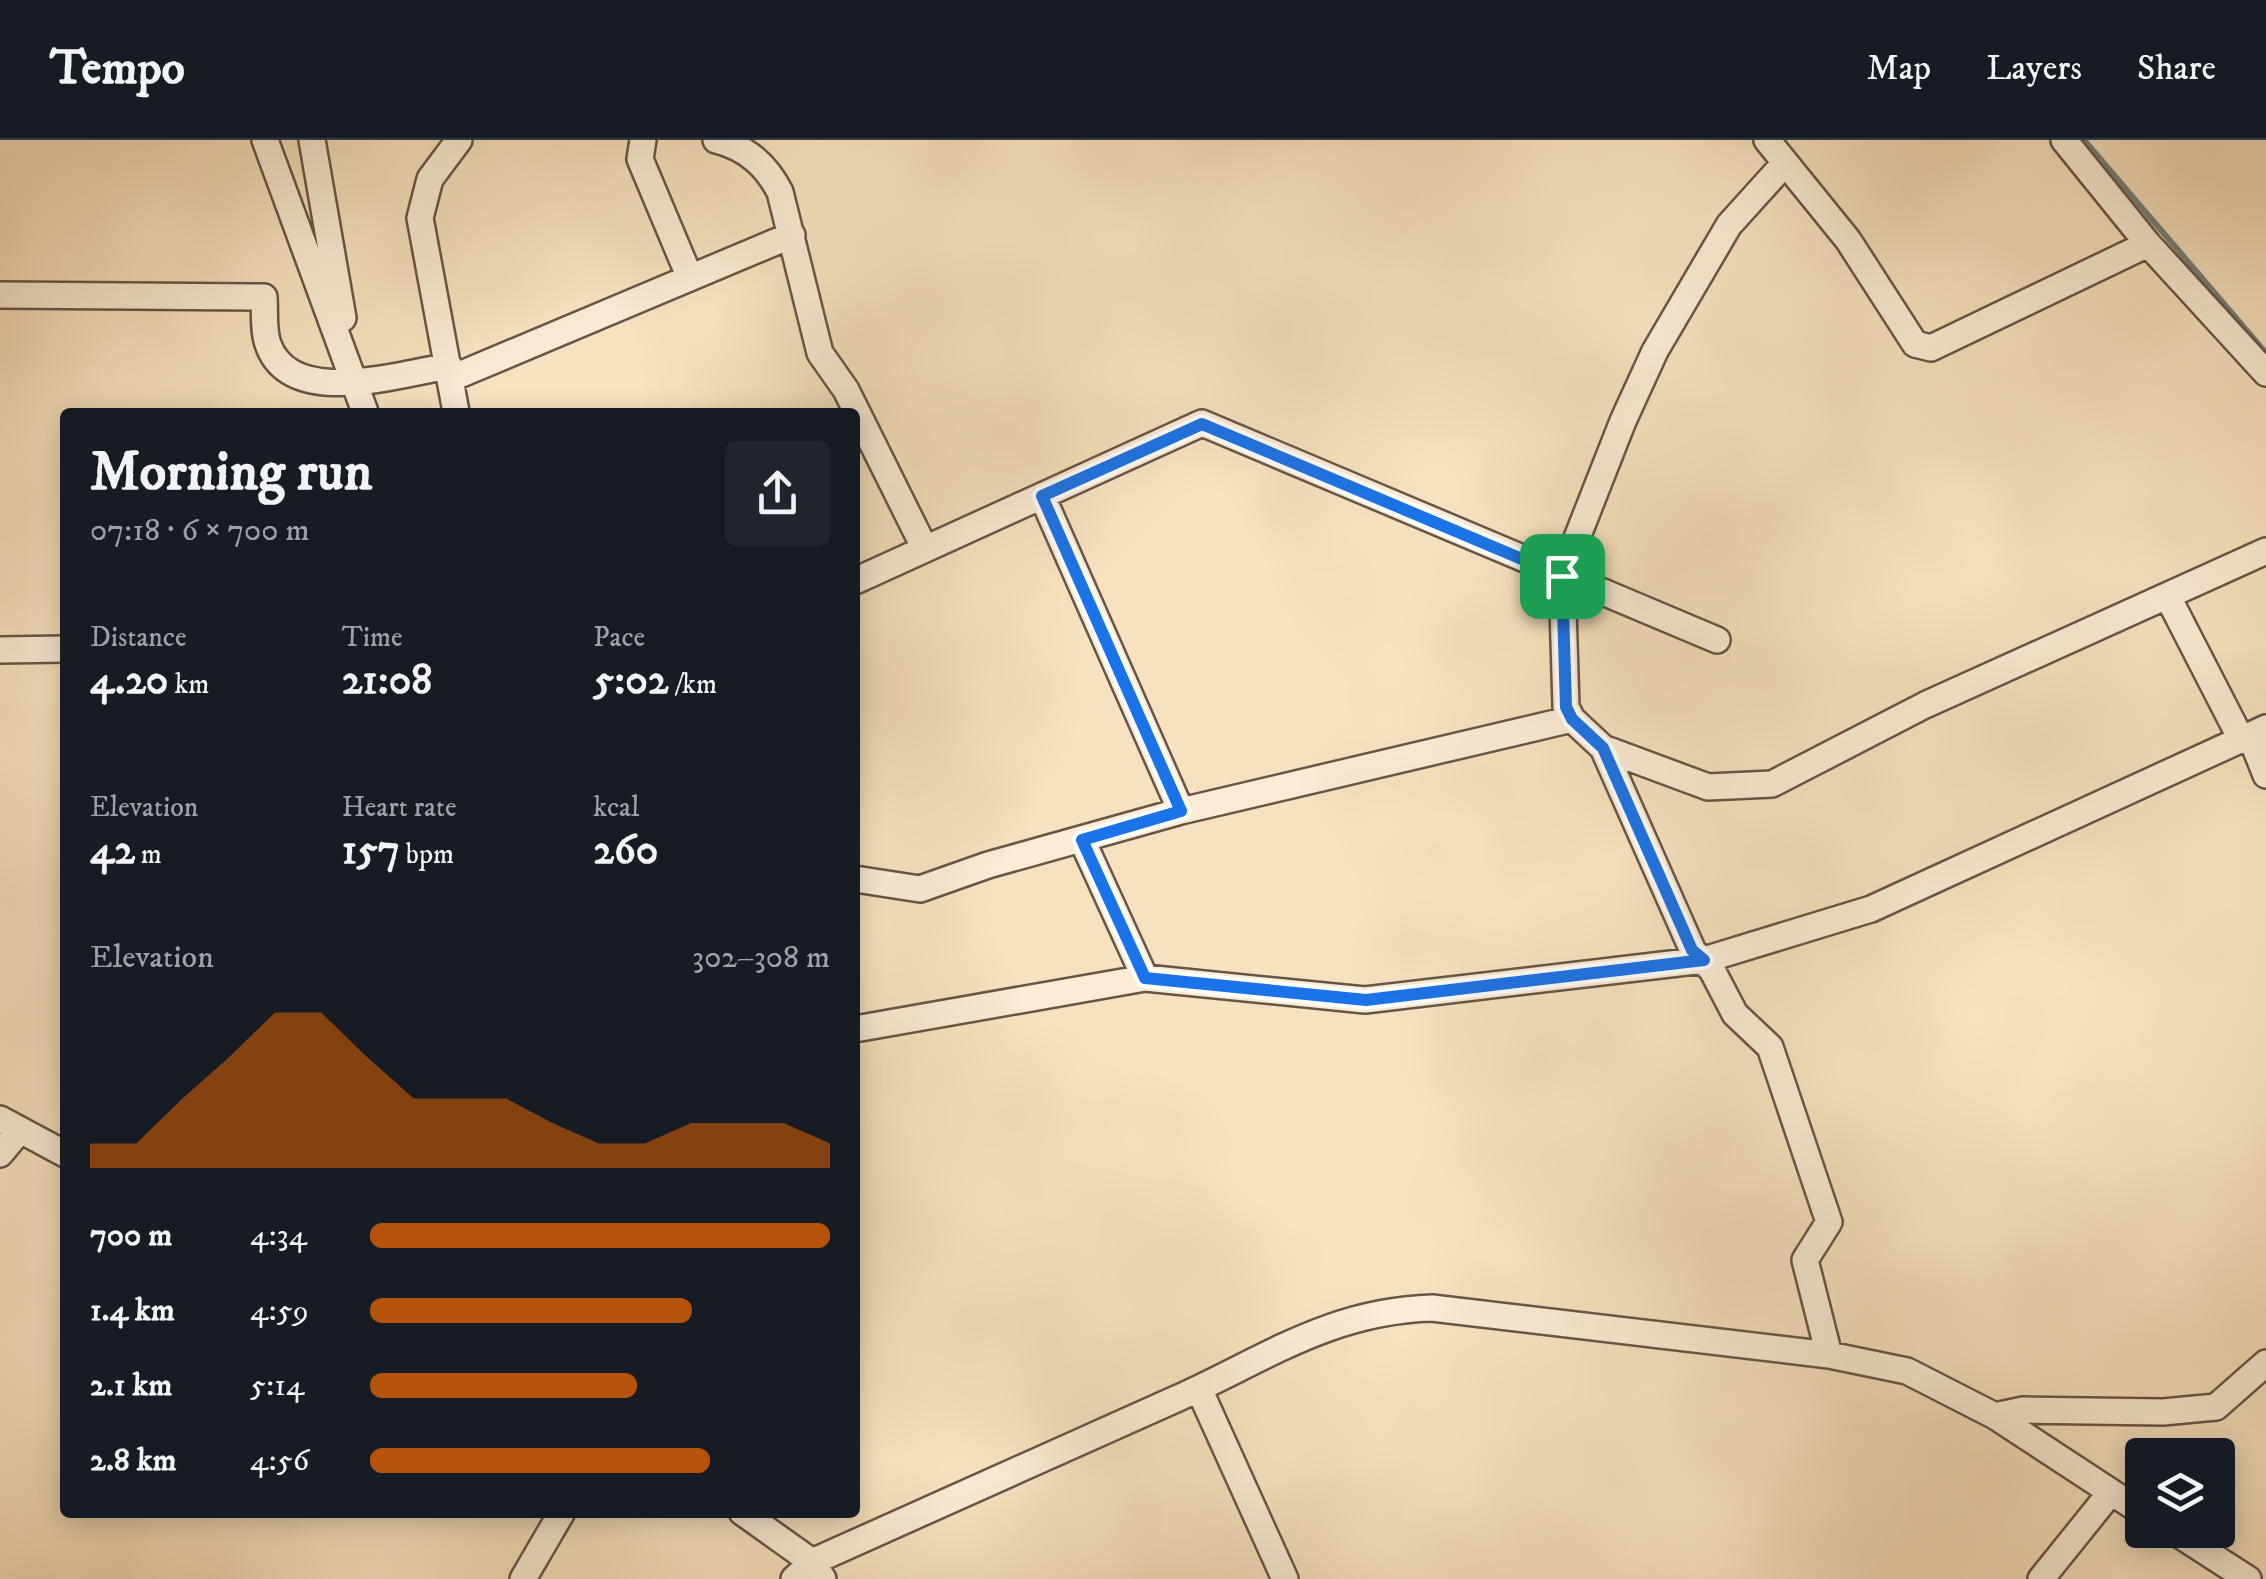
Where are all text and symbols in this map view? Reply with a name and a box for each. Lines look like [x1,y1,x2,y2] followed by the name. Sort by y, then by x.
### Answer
[50,39,185,99] text: Tempo
[1867,47,1931,91] text: Map
[1986,47,2082,91] text: Layers
[2137,47,2216,91] text: Share
[90,439,372,508] text: Morning run
[725,441,830,546] button: share
[90,511,309,551] text: 07:18 · 6 × 700 m
[1520,534,1605,619] pin
[1535,549,1590,604] icon: arrive
[90,620,186,655] text: Distance
[342,620,402,655] text: Time
[593,620,645,655] text: Pace
[90,655,168,707] text: 4.20
[342,655,432,707] text: 21:08
[593,655,668,707] text: 5:02
[168,667,209,702] text: km
[668,667,717,702] text: /km
[90,790,198,825] text: Elevation
[342,790,457,825] text: Heart rate
[593,790,639,825] text: kcal
[90,825,135,877] text: 42
[342,825,400,877] text: 157
[593,825,658,877] text: 260
[135,837,162,872] text: m
[400,837,454,872] text: bpm
[90,938,214,978] text: Elevation
[692,938,830,978] text: 302–308 m
[90,1216,172,1256] text: 700 m
[250,1216,307,1256] text: 4:34
[90,1291,175,1331] text: 1.4 km
[250,1291,309,1331] text: 4:59
[90,1366,172,1406] text: 2.1 km
[250,1366,304,1406] text: 5:14
[2125,1438,2235,1548] map controls
[2125,1438,2235,1548] button: layers
[90,1441,177,1481] text: 2.8 km
[250,1441,309,1481] text: 4:56

